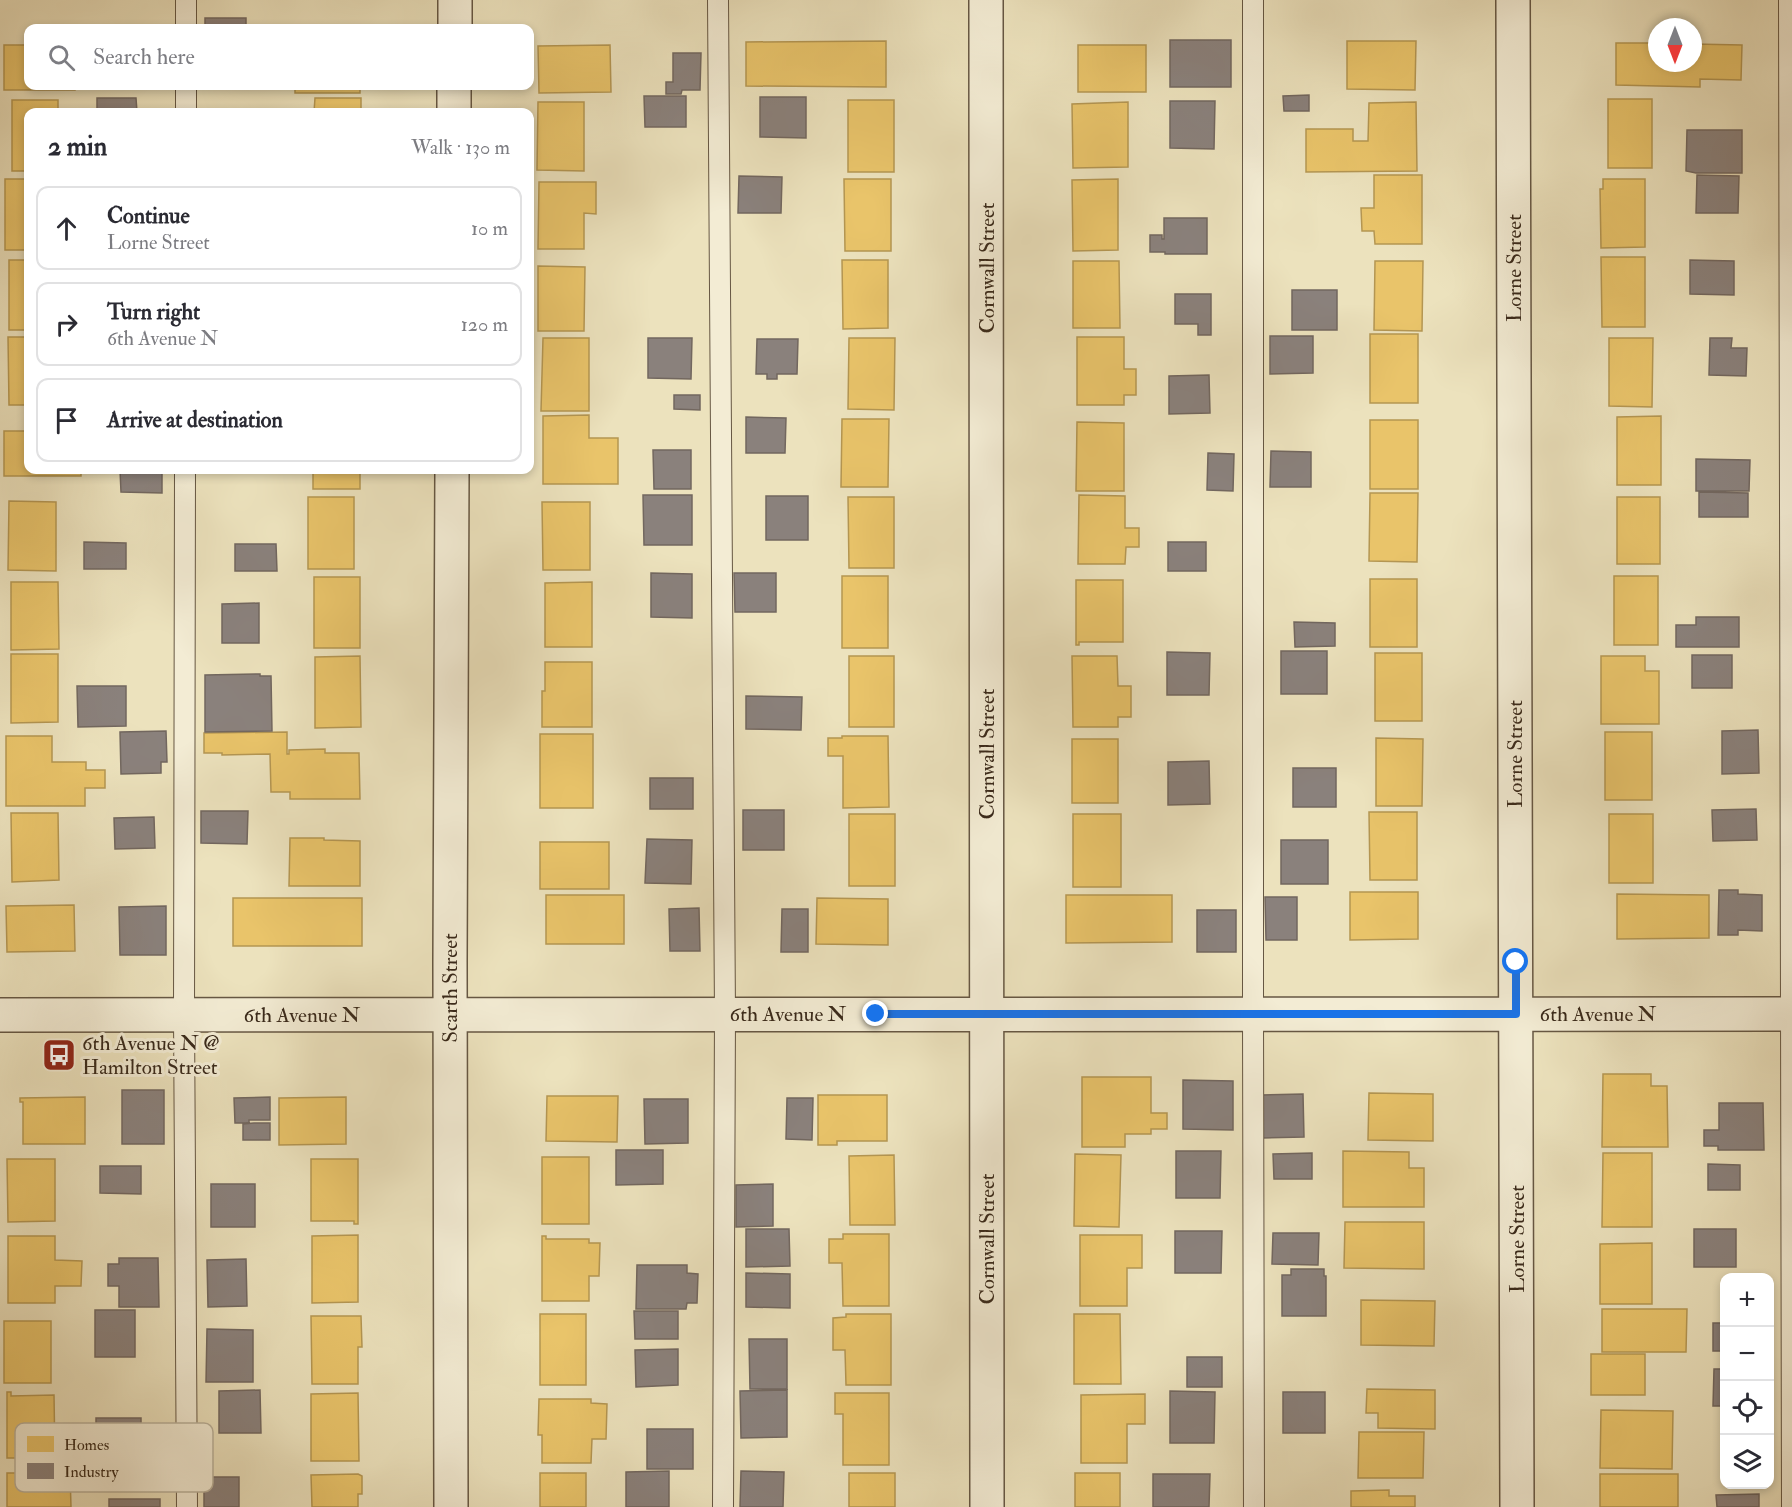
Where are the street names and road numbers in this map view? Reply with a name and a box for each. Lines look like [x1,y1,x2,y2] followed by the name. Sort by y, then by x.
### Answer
[974,202,1001,334] street label: Cornwall Street
[1501,214,1528,322] street label: Lorne Street
[974,688,1001,820] street label: Cornwall Street
[1502,700,1529,808] street label: Lorne Street
[437,933,464,1043] street label: Scarth Street
[730,1001,847,1028] street label: 6th Avenue N
[1540,1001,1657,1028] street label: 6th Avenue N
[244,1002,361,1029] street label: 6th Avenue N
[974,1173,1001,1305] street label: Cornwall Street
[1504,1185,1531,1293] street label: Lorne Street

